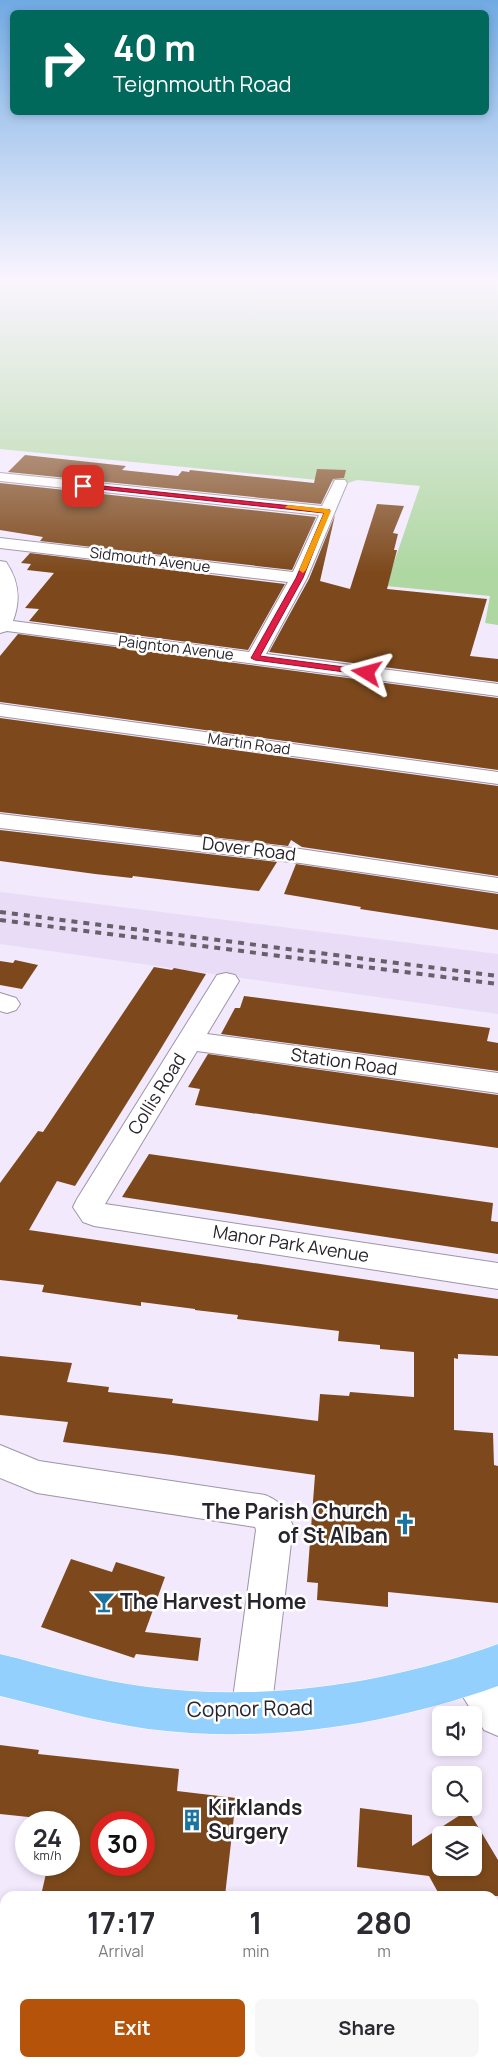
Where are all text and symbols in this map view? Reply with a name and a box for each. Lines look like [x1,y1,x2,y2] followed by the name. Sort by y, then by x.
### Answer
[113,24,196,72] text: 40 m
[30,30,95,95] icon: right
[113,69,292,99] text: Teignmouth Road
[62,465,104,507] pin
[69,472,97,500] icon: arrive
[89,542,212,577] street label: Sidmouth Avenue
[117,630,235,665] street label: Paignton Avenue
[340,646,392,698] position arrow
[206,727,292,760] street label: Martin Road
[201,830,297,866] street label: Dover Road
[289,1042,399,1080] street label: Station Road
[122,1048,191,1139] street label: Collis Road
[211,1219,371,1267] street label: Manor Park Avenue
[202,1497,388,1549] place label: The Parish Church of St Alban
[392,1511,418,1537] church icon: The Parish Church of St Alban
[120,1587,306,1615] place label: The Harvest Home
[91,1589,117,1615] bar icon: The Harvest Home
[187,1693,313,1723] street label: Copnor Road
[432,1706,482,1876] map controls
[432,1706,482,1756] button: sound
[432,1766,482,1816] button: search
[208,1793,302,1845] place label: Kirklands Surgery
[179,1807,205,1833] building icon: Kirklands Surgery
[90,1811,155,1876] speed limit sign: 30
[33,1820,62,1855] text: 24
[432,1826,482,1876] button: layers
[34,1847,61,1864] text: km/h
[87,1902,155,1943] text: 17:17
[249,1902,262,1943] text: 1
[356,1902,412,1943] text: 280
[98,1940,144,1962] text: Arrival
[242,1940,269,1962] text: min
[377,1940,391,1962] text: m
[20,1999,245,2057] button: Exit
[255,1999,479,2057] button: Share

